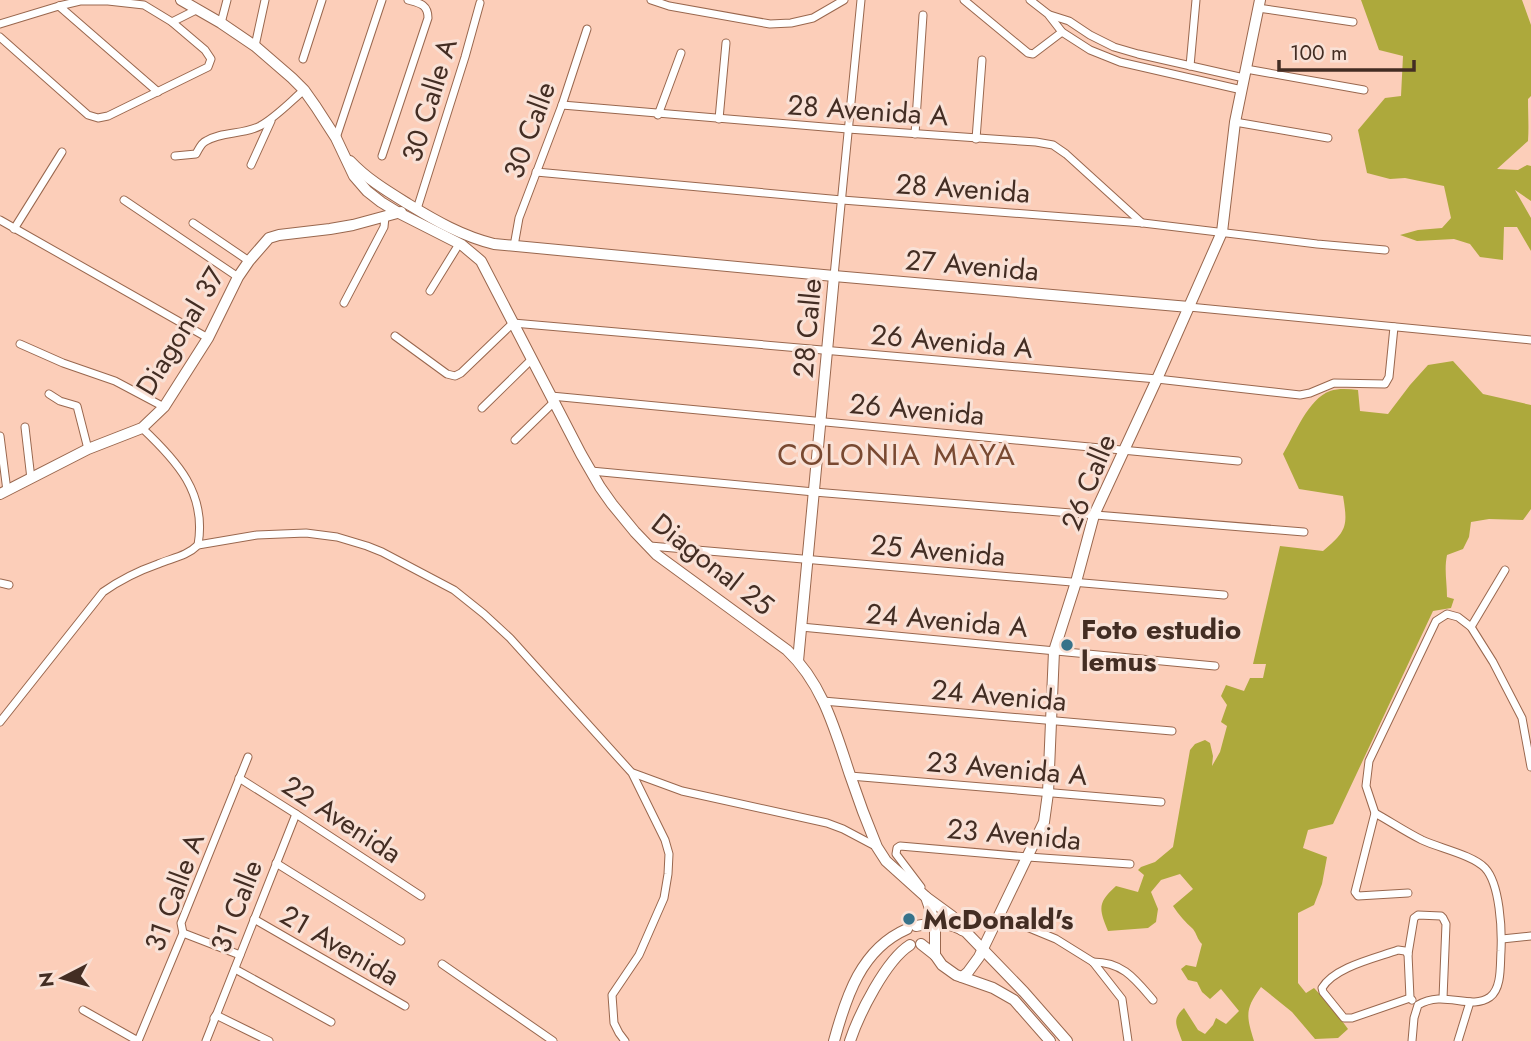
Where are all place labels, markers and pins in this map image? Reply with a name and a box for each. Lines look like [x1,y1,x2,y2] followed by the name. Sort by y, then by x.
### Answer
[1081,609,1241,682] place label: Foto estudio lemus
[1059,637,1075,653] marker: Foto estudio lemus
[923,899,1074,940] place label: McDonald's
[901,911,917,927] marker: McDonald's

